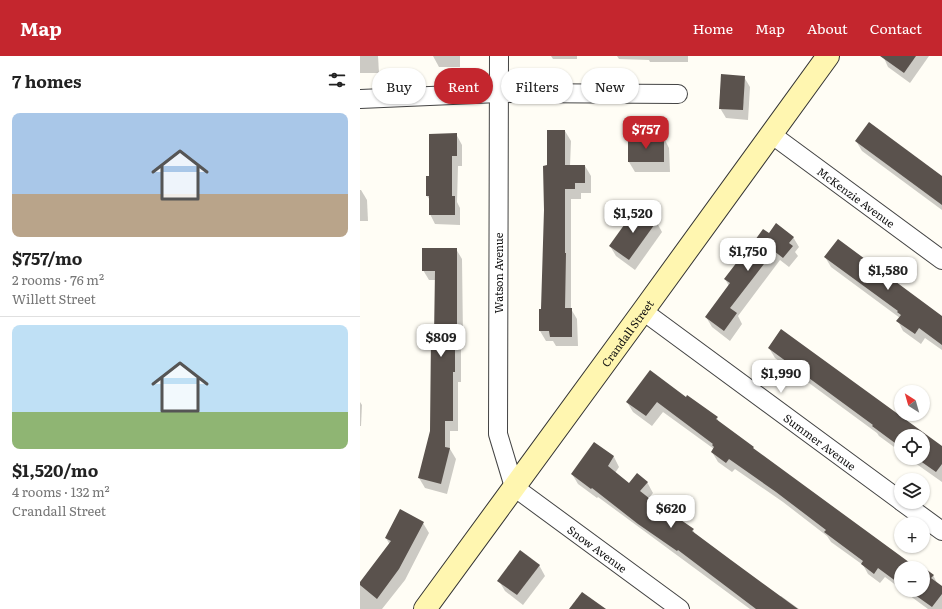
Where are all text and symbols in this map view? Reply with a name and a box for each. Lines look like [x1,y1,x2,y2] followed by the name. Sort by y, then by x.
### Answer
[20,14,62,42] text: Map
[693,18,733,38] text: Home
[755,18,785,38] text: Map
[807,18,848,38] text: About
[870,18,922,38] text: Contact
[12,68,82,93] text: 7 homes
[372,68,426,104] chip: Buy
[434,68,493,104] chip: Rent
[501,68,573,104] chip: Filters
[581,68,639,104] chip: New
[326,69,348,91] icon: filters
[622,116,670,150] pin: $757
[632,119,660,138] text: $757
[144,139,216,211] icon: home
[814,163,899,231] street label: McKenzie Avenue
[600,200,666,234] pin: $1,520
[613,203,653,222] text: $1,520
[490,232,506,314] street label: Watson Avenue
[715,238,781,272] pin: $1,750
[729,241,767,260] text: $1,750
[12,245,82,270] text: $757/mo
[855,257,921,291] pin: $1,580
[868,260,908,279] text: $1,580
[12,270,104,289] text: 2 rooms · 76 m²
[12,289,96,308] text: Willett Street
[597,296,657,370] street label: Crandall Street
[417,324,465,358] pin: $809
[426,327,456,346] text: $809
[144,351,216,423] icon: home
[748,360,814,394] pin: $1,990
[761,363,801,382] text: $1,990
[894,385,930,421] north arrow
[894,385,930,597] map controls
[781,409,860,474] street label: Summer Avenue
[894,429,930,465] button: locate
[12,457,98,482] text: $1,520/mo
[894,473,930,509] button: layers
[12,482,110,501] text: 4 rooms · 132 m²
[647,495,695,529] pin: $620
[656,498,686,517] text: $620
[12,501,106,520] text: Crandall Street
[894,517,930,553] button: +
[564,521,631,576] street label: Snow Avenue
[894,561,930,597] button: −

